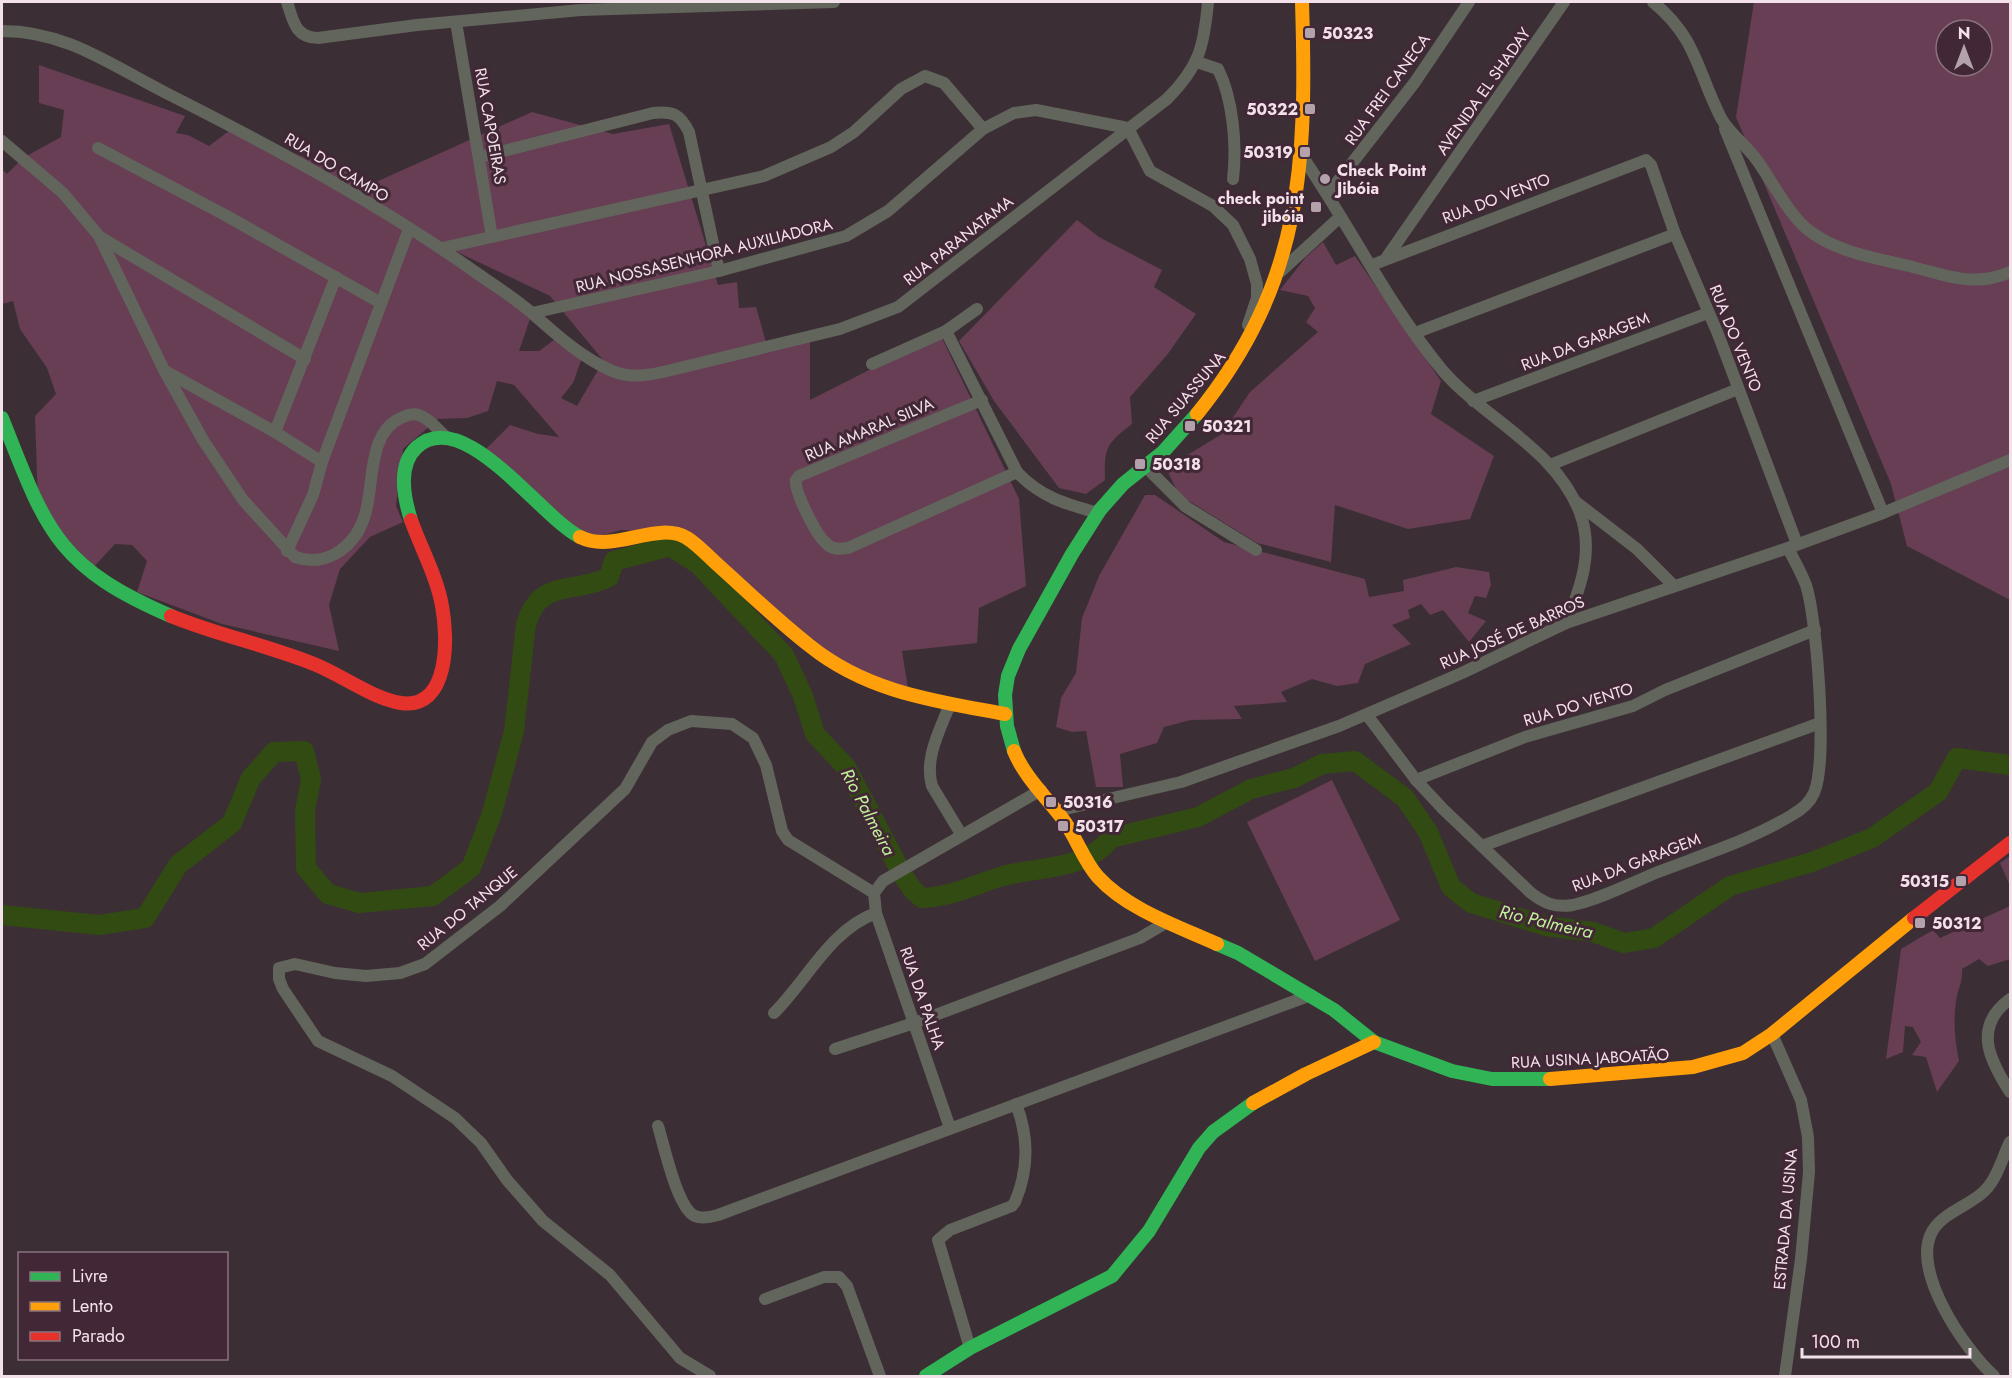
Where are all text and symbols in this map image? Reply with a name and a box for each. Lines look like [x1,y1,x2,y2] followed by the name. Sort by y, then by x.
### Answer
[1934,18,1994,78] north arrow
[1322,22,1373,45] place label: 50323
[1958,22,1970,45] text: N
[1431,23,1536,160] street label: AVENIDA EL SHADAY
[1303,26,1317,40] marker: 50323
[1339,29,1436,150] street label: RUA FREI CANECA
[469,66,512,186] street label: RUA CAPOEIRAS
[1246,98,1298,121] place label: 50322
[1303,102,1317,116] marker: 50322
[280,127,393,208] street label: RUA DO CAMPO
[1243,141,1293,164] place label: 50319
[1298,145,1312,159] marker: 50319
[1334,159,1427,200] place label: Check Point Jibóia
[1439,167,1553,230] street label: RUA DO VENTO
[1318,172,1332,186] marker: Check Point Jibóia
[1218,187,1305,228] place label: check point jibóia
[898,190,1018,291] street label: RUA PARANATAMA
[1309,200,1323,214] marker: check point jibóia
[573,212,835,299] street label: RUA NOSSASENHORA AUXILIADORA
[1704,281,1767,395] street label: RUA DO VENTO
[1518,306,1653,377] street label: RUA DA GARAGEM
[1140,346,1231,448] street label: RUA SUASSUNA
[801,392,937,467] street label: RUA AMARAL SILVA
[1202,415,1252,438] place label: 50321
[1183,419,1197,433] marker: 50321
[1152,453,1201,476] place label: 50318
[1133,457,1147,471] marker: 50318
[1436,590,1588,675] street label: RUA JOSÉ DE BARROS
[1520,677,1636,732] street label: RUA DO VENTO
[834,764,902,860] water label: Rio Palmeira
[1063,791,1113,814] place label: 50316
[1044,795,1058,809] marker: 50316
[1075,815,1124,838] place label: 50317
[1056,819,1070,833] marker: 50317
[1569,827,1704,898] street label: RUA DA GARAGEM
[412,861,522,956] street label: RUA DO TANQUE
[1900,870,1949,893] place label: 50315
[1954,874,1968,888] marker: 50315
[1497,899,1595,945] water label: Rio Palmeira
[1932,912,1982,935] place label: 50312
[1913,916,1927,930] marker: 50312
[894,944,951,1053] street label: RUA DA PALHA
[1510,1043,1670,1074] street label: RUA USINA JABOATÃO
[1768,1147,1803,1291] street label: ESTRADA DA USINA
[18,1252,228,1360] legend
[72,1263,108,1289] text: Livre
[72,1293,113,1319] text: Lento
[1802,1321,1970,1359] scale bar
[72,1323,125,1349] text: Parado
[1811,1329,1860,1355] text: 100 m

